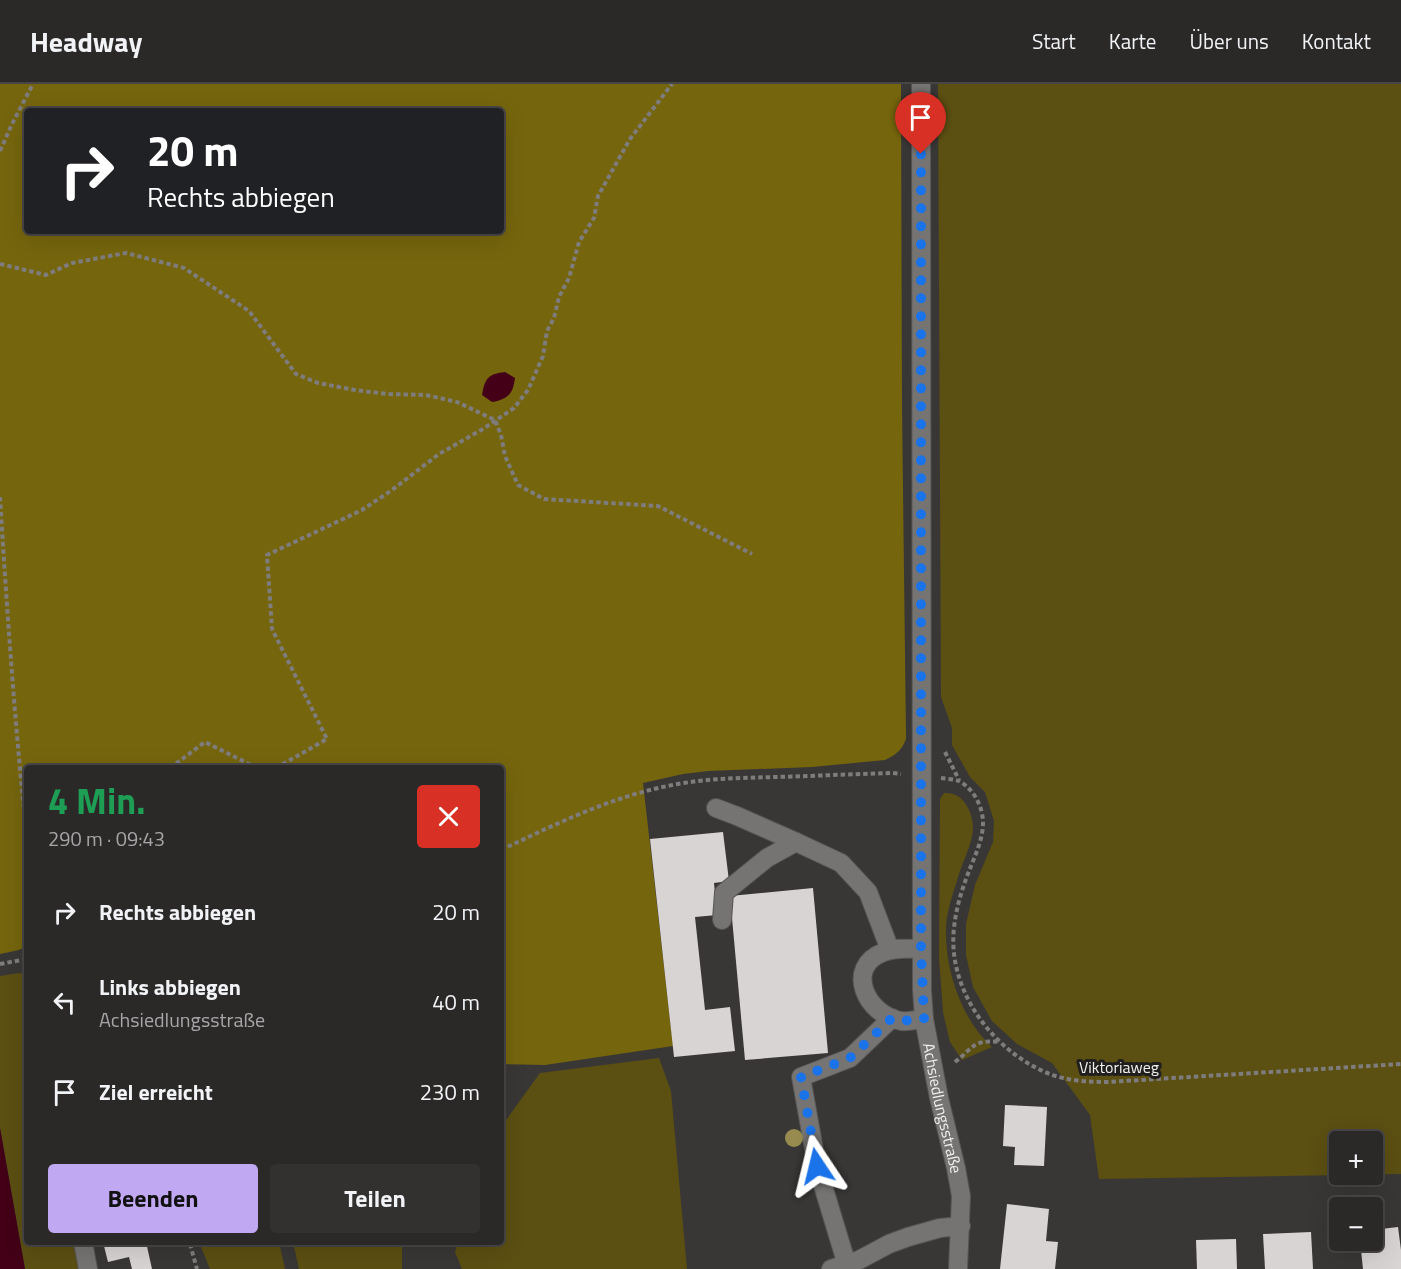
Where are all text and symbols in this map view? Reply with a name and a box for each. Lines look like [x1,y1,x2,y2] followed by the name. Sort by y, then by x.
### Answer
[30,20,142,63] text: Headway
[1032,25,1076,57] text: Start
[1109,25,1156,57] text: Karte
[1189,25,1269,57] text: Über uns
[1302,25,1371,57] text: Kontakt
[895,92,946,154] pin
[904,101,937,134] icon: arrive
[147,118,239,182] text: 20 m
[48,132,126,210] icon: right
[147,176,335,217] text: Rechts abbiegen
[48,773,145,828] text: 4 Min.
[417,785,480,848] button: close
[48,823,165,854] text: 290 m · 09:43
[99,895,256,929] text: Rechts abbiegen
[432,895,480,929] text: 20 m
[48,896,81,929] icon: right
[99,970,241,1004] text: Links abbiegen
[432,985,480,1019] text: 40 m
[48,986,81,1019] icon: left
[99,1004,265,1035] text: Achsiedlungsstraße
[917,1041,969,1175] street label: Achsiedlungsstraße
[1079,1055,1159,1079] street label: Viktoriaweg
[99,1075,213,1109] text: Ziel erreicht
[420,1075,480,1109] text: 230 m
[48,1076,81,1109] icon: arrive
[1329,1131,1383,1251] map controls
[1329,1131,1383,1185] button: +
[785,1134,849,1198] position arrow
[48,1164,258,1233] button: Beenden
[270,1164,480,1233] button: Teilen
[1329,1197,1383,1251] button: −

